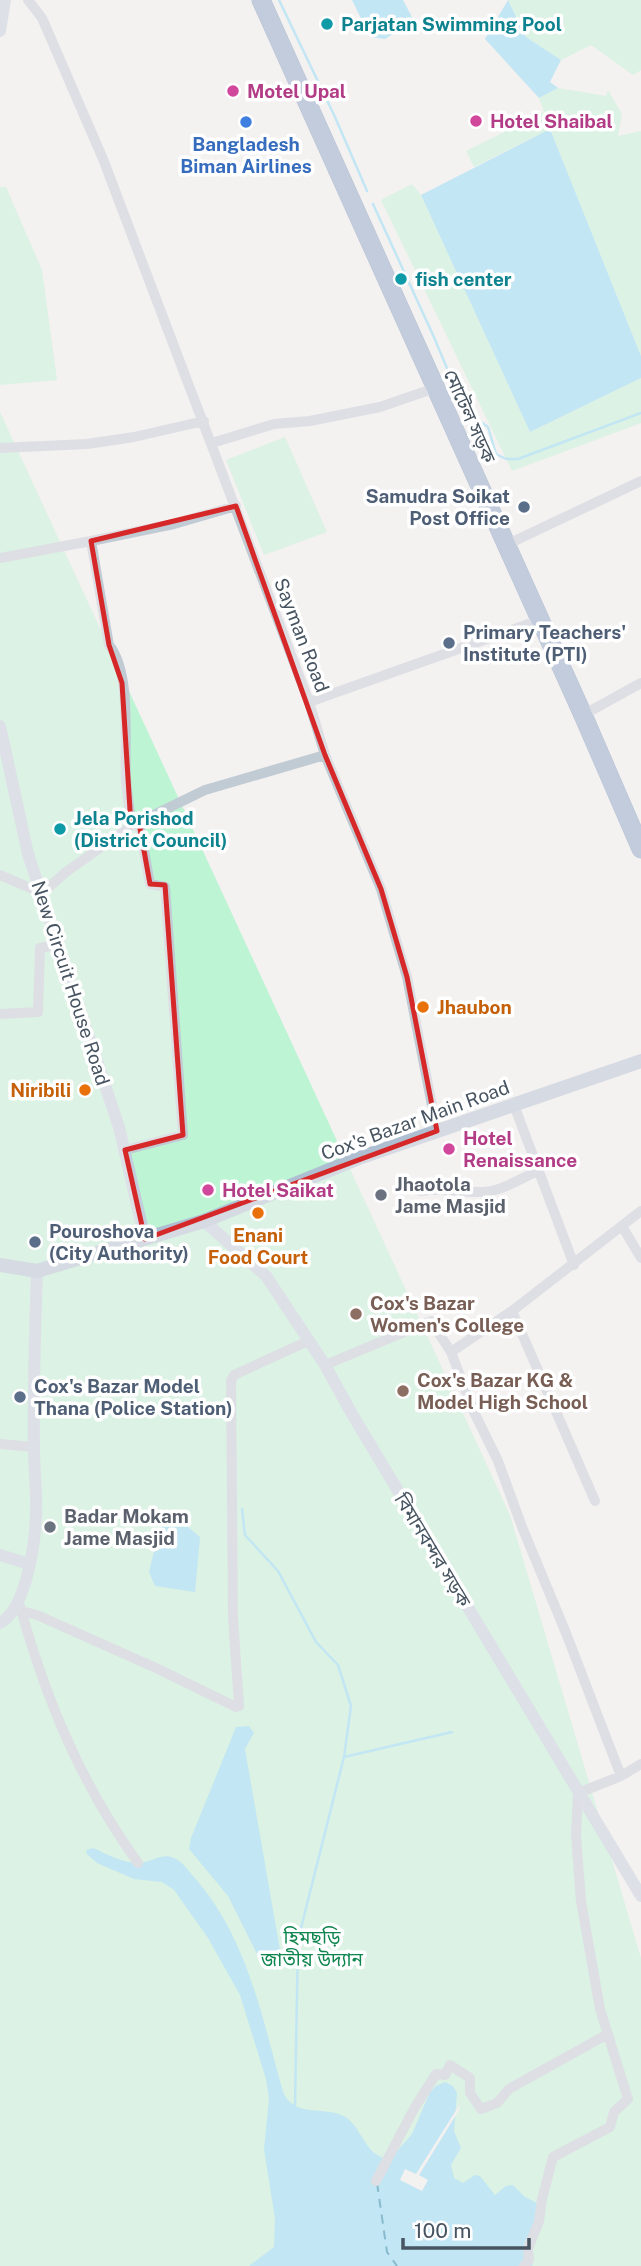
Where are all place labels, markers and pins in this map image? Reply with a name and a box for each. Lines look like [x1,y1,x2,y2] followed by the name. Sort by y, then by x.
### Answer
[341,13,562,35] place label: Parjatan Swimming Pool
[319,16,335,32] marker: Parjatan Swimming Pool
[247,80,346,102] place label: Motel Upal
[225,83,241,99] marker: Motel Upal
[490,110,613,132] place label: Hotel Shaibal
[468,113,484,129] marker: Hotel Shaibal
[238,114,254,130] marker: Bangladesh Biman Airlines
[180,133,312,177] place label: Bangladesh Biman Airlines
[415,268,512,290] place label: fish center
[393,271,409,287] marker: fish center
[365,485,510,529] place label: Samudra Soikat Post Office
[516,499,532,515] marker: Samudra Soikat Post Office
[463,621,626,665] place label: Primary Teachers' Institute (PTI)
[441,635,457,651] marker: Primary Teachers' Institute (PTI)
[74,807,227,851] place label: Jela Porishod (District Council)
[52,821,68,837] marker: Jela Porishod (District Council)
[437,996,512,1018] place label: Jhaubon
[415,999,431,1015] marker: Jhaubon
[10,1079,71,1101] place label: Niribili
[77,1082,93,1098] marker: Niribili
[463,1127,577,1171] place label: Hotel Renaissance
[441,1141,457,1157] marker: Hotel Renaissance
[395,1173,506,1217] place label: Jhaotola Jame Masjid
[222,1179,334,1201] place label: Hotel Saikat
[200,1182,216,1198] marker: Hotel Saikat
[373,1187,389,1203] marker: Jhaotola Jame Masjid
[250,1205,266,1221] marker: Enani Food Court
[49,1220,189,1264] place label: Pouroshova (City Authority)
[208,1224,308,1268] place label: Enani Food Court
[27,1234,43,1250] marker: Pouroshova (City Authority)
[370,1292,524,1336] place label: Cox's Bazar Women's College
[348,1306,364,1322] marker: Cox's Bazar Women's College
[417,1369,588,1413] place label: Cox's Bazar KG & Model High School
[34,1375,233,1419] place label: Cox's Bazar Model Thana (Police Station)
[395,1383,411,1399] marker: Cox's Bazar KG & Model High School
[12,1389,28,1405] marker: Cox's Bazar Model Thana (Police Station)
[64,1505,189,1549] place label: Badar Mokam Jame Masjid
[42,1519,58,1535] marker: Badar Mokam Jame Masjid

